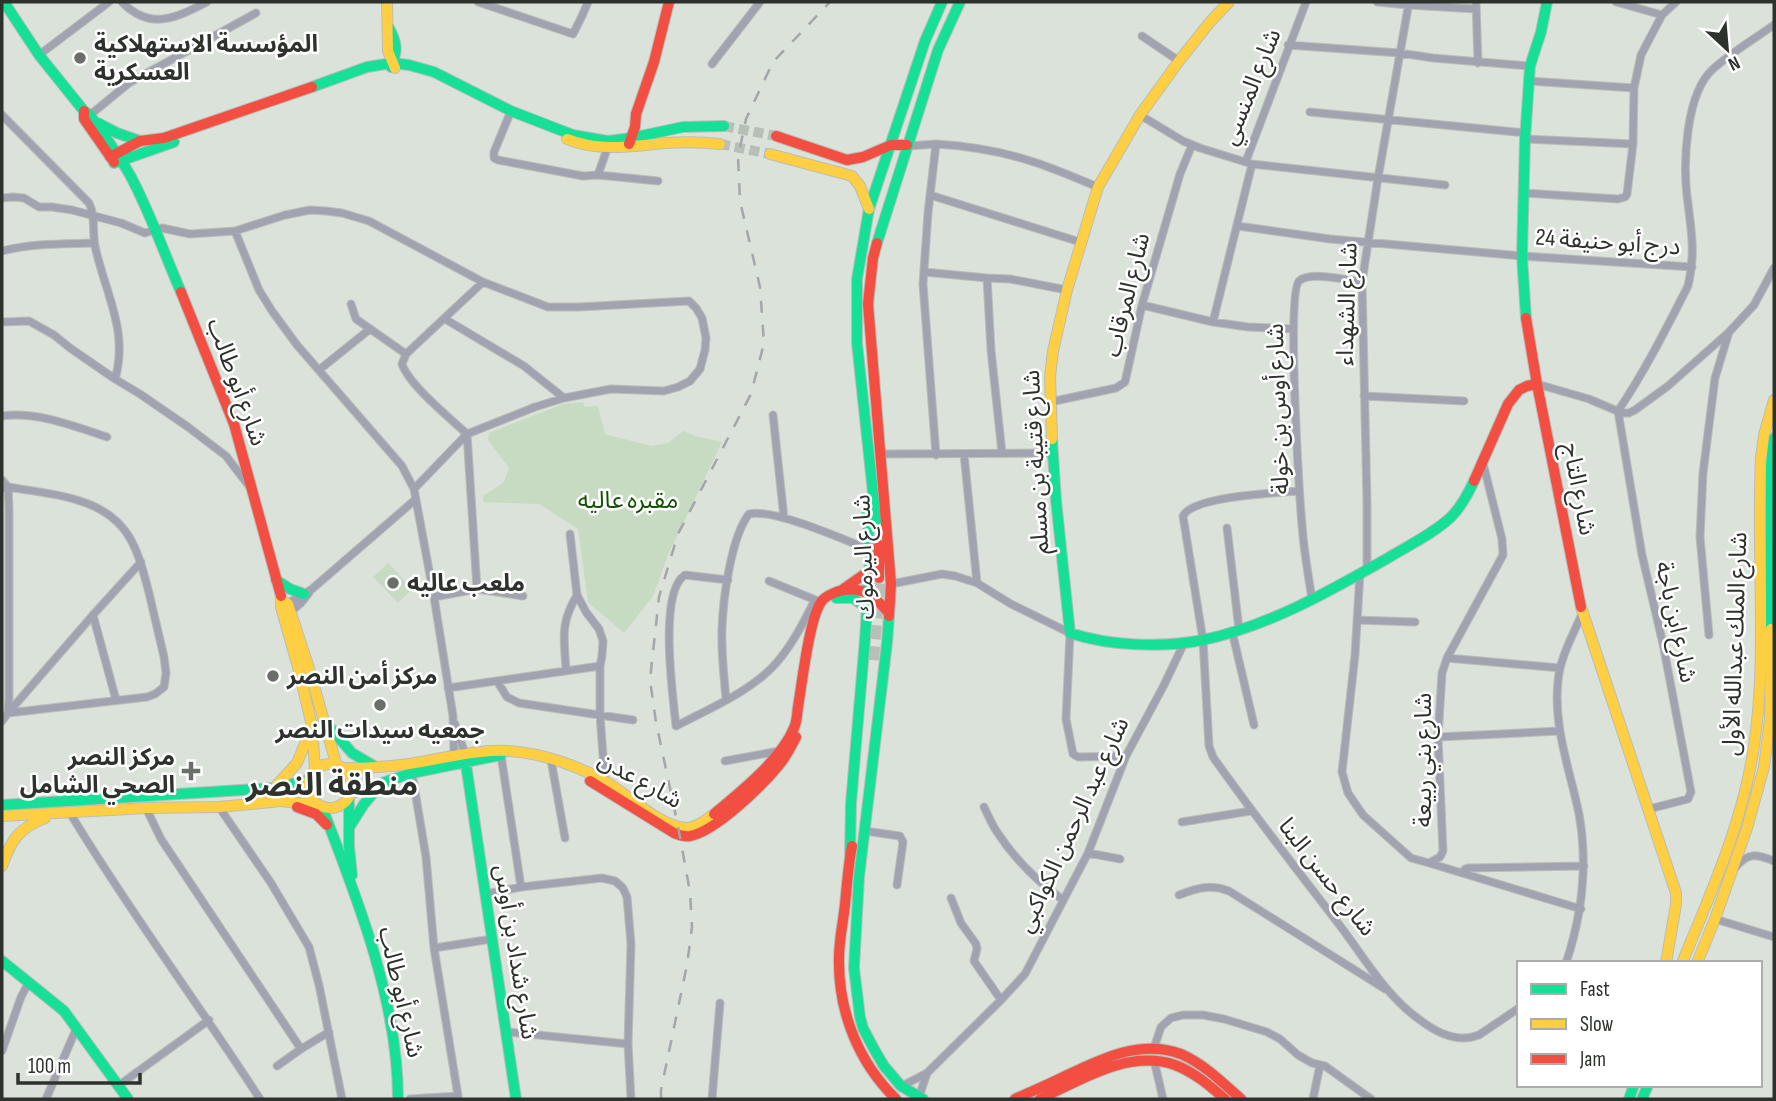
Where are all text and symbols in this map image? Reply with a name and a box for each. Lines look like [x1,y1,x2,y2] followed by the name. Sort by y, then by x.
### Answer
[1692,14,1762,84] north arrow
[1215,25,1291,151] street label: شارع المنسي
[94,30,318,87] place label: المؤسسة الاستهلاكية العسكرية
[72,50,88,66] marker: المؤسسة الاستهلاكية العسكرية
[1724,50,1743,75] text: N
[1534,220,1682,264] street label: درج أبو حنيفة 24
[1098,230,1158,360] street label: شارع المرقاب
[1330,242,1366,366] street label: شارع الشهداء
[199,314,275,450] street label: شارع أبو طالب
[1259,323,1297,495] street label: شارع أوس بن خولة
[1017,369,1057,555] street label: شارع قتيبة بن مسلم
[1554,440,1602,538] street label: شارع التاج
[578,486,678,515] park label: مقبره عاليه
[847,494,883,620] street label: شارع اليرموك
[1717,531,1755,757] street label: شارع الملك عبدالله الأول
[1647,559,1703,686] street label: شارع ابن باجة
[407,569,525,598] place label: ملعب عاليه
[385,575,401,591] marker: ملعب عاليه
[286,660,438,691] place label: مركز أمن النصر
[265,668,281,684] marker: مركز أمن النصر
[1409,693,1441,827] street label: شارع بني ربيعة
[372,697,388,713] marker: جمعيه سيدات النصر
[1010,713,1139,939] street label: شارع عبد الرحمن الكواكبي
[274,716,485,745] place label: جمعيه سيدات النصر
[20,743,175,804] place label: مركز النصر الصحي الشامل
[592,745,687,817] street label: شارع عدن
[181,761,201,781] marker: مركز النصر الصحي الشامل
[244,766,418,805] district label: منطقة النصر
[1270,812,1382,943] street label: شارع حسن البنا
[486,862,546,1042] street label: شارع شداد بن أوس
[370,923,432,1061] street label: شارع أبو طالب
[1517,961,1762,1087] legend
[1580,977,1610,1002] text: Fast
[1580,1012,1614,1037] text: Slow
[18,1042,140,1086] scale bar
[1579,1047,1606,1072] text: Jam
[28,1054,71,1079] text: 100 m

